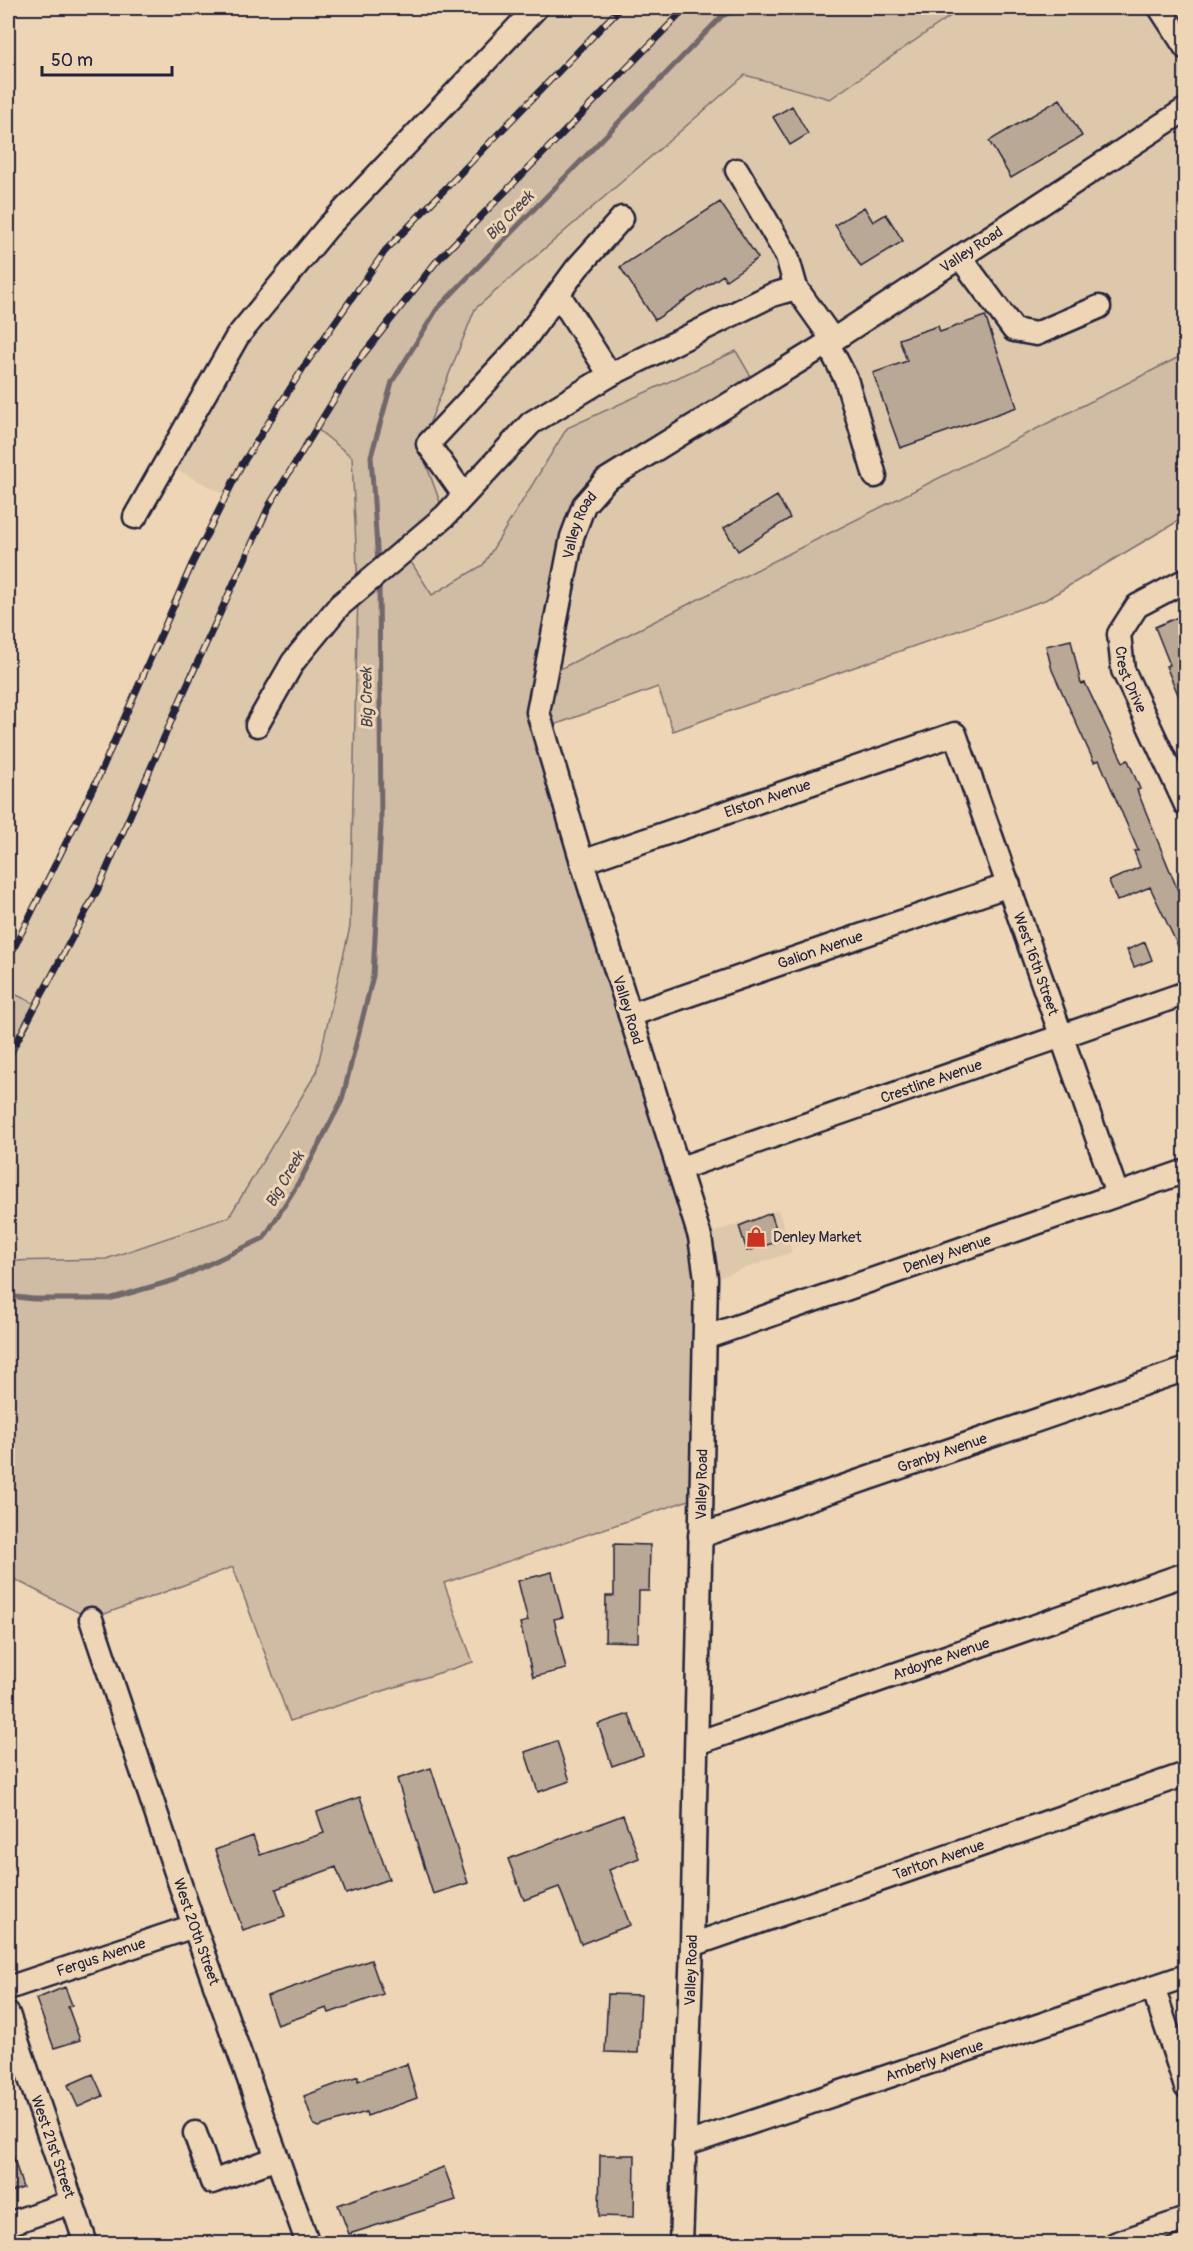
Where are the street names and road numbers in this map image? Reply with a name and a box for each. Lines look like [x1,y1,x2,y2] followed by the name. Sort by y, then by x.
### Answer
[937,222,1007,277] street label: Valley Road
[559,488,601,561] street label: Valley Road
[1110,645,1151,716] street label: Crest Drive
[722,775,814,822] street label: Elston Avenue
[1009,910,1063,1019] street label: West 16th Street
[775,927,866,974] street label: Galion Avenue
[608,973,647,1047] street label: Valley Road
[878,1055,985,1108] street label: Crestline Avenue
[901,1230,994,1278] street label: Denley Avenue
[895,1429,990,1477] street label: Granby Avenue
[692,1448,712,1520] street label: Valley Road
[890,1633,993,1685] street label: Ardoyne Avenue
[891,1835,987,1885] street label: Tarlton Avenue
[169,1876,224,1989] street label: West 20th Street
[54,1934,149,1981] street label: Fergus Avenue
[681,1934,702,2006] street label: Valley Road
[883,2036,986,2087] street label: Amberly Avenue
[26,2093,79,2201] street label: West 21st Street

